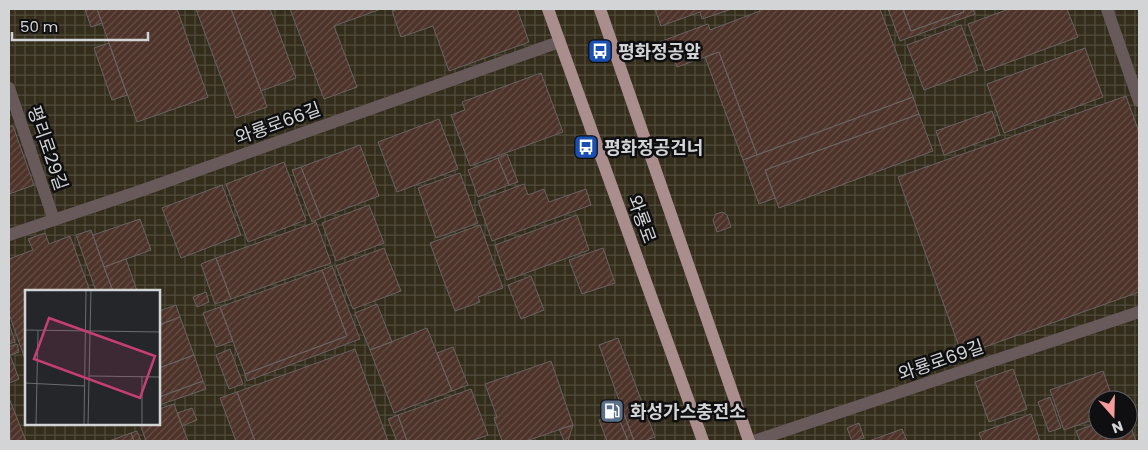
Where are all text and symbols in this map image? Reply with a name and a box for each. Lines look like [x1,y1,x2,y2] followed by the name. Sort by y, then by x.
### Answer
[12,10,149,42] scale bar
[20,16,58,37] text: 50 m
[587,38,613,64] bus stop icon: 평화정공앞
[618,39,701,64] place label: 평화정공앞
[232,96,324,150] street label: 와룡로66길
[22,102,74,194] street label: 평리로29길
[573,134,599,160] bus stop icon: 평화정공건너
[604,135,703,160] place label: 평화정공건너
[622,191,662,247] street label: 와룡로
[25,290,160,425] inset map
[895,334,987,386] street label: 와룡로69길
[1088,390,1138,440] north arrow
[599,398,625,424] fuel station icon: 화성가스충전소
[630,399,746,424] place label: 화성가스충전소
[1109,416,1126,438] text: N

